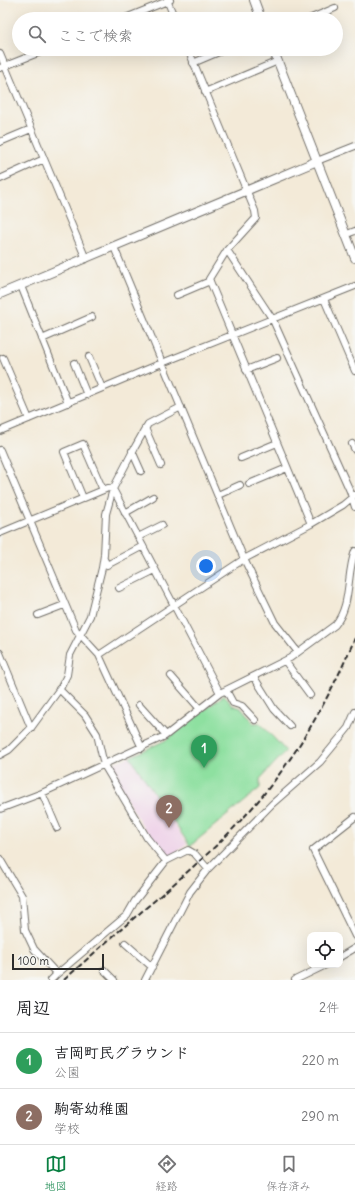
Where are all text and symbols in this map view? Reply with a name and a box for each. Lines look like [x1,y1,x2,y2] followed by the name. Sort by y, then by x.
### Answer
[12,12,343,56] search box
[26,23,48,45] icon: search
[58,26,133,45] text: ここで検索
[196,556,216,576] your location
[191,735,217,768] pin: 1
[156,795,182,828] pin: 2
[307,932,343,968] map controls
[307,932,343,968] button: locate
[12,952,104,971] scale bar
[18,954,49,968] text: 100 m
[16,997,50,1019] text: 周辺
[319,999,339,1016] text: 2件
[54,1043,189,1062] text: 吉岡町民グラウンド
[26,1052,32,1069] text: 1
[302,1052,339,1069] text: 220 m
[54,1064,80,1081] text: 公園
[54,1099,129,1118] text: 駒寄幼稚園
[25,1108,33,1125] text: 2
[301,1108,339,1125] text: 290 m
[54,1120,80,1137] text: 学校
[45,1153,67,1193] tab: 地図
[156,1153,178,1193] tab: 経路
[267,1153,311,1193] tab: 保存済み

